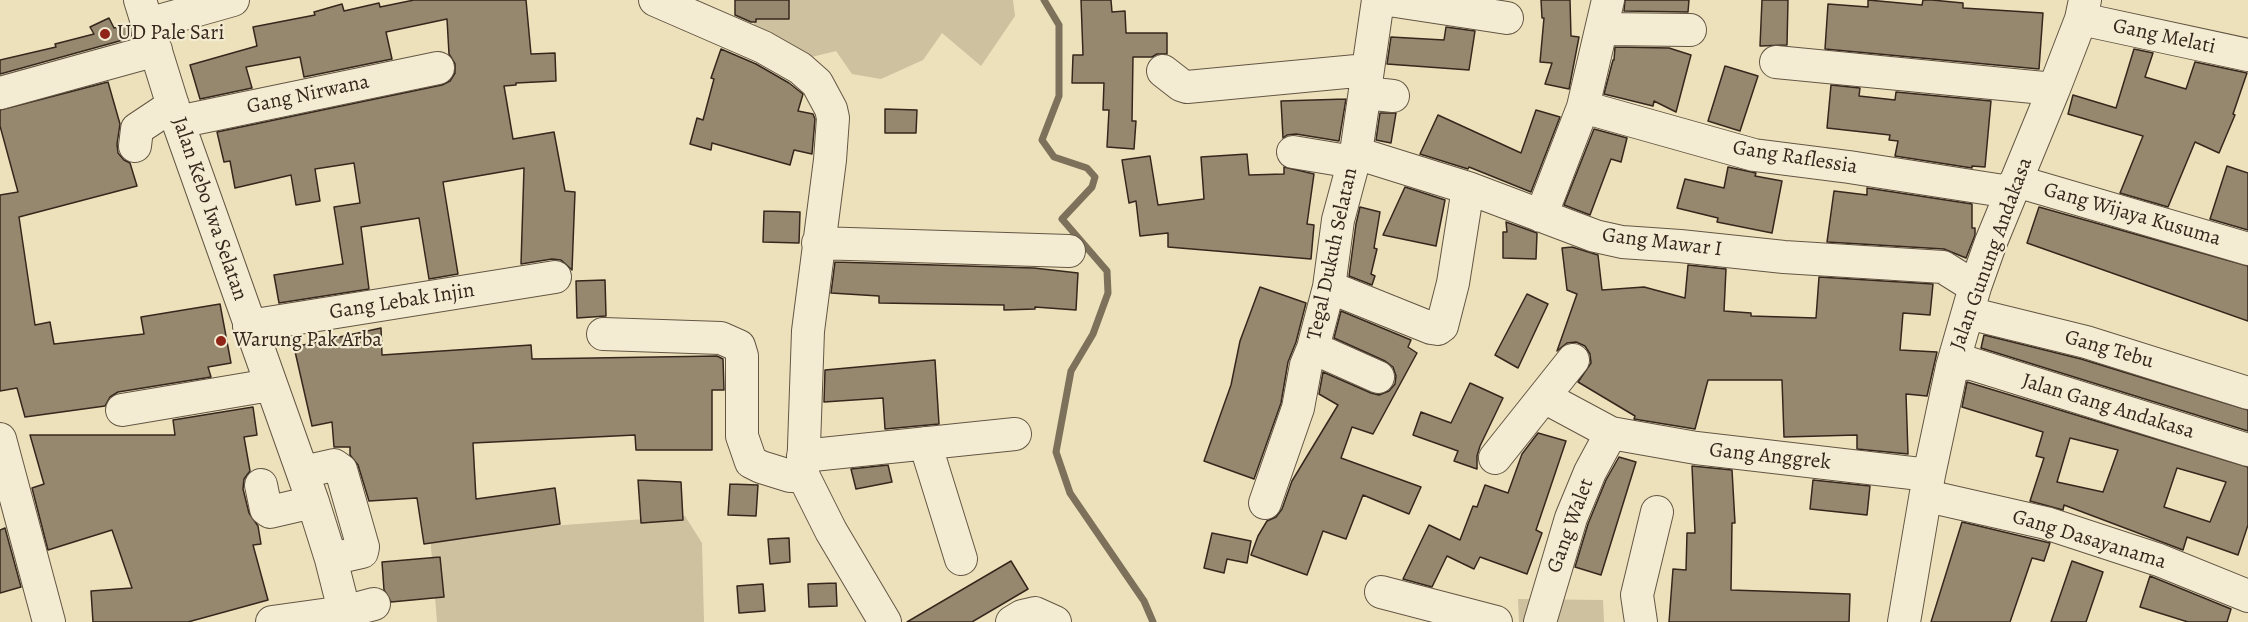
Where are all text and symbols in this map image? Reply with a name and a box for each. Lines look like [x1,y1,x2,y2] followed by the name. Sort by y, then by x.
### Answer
[2110,14,2218,60] street label: Gang Melati
[117,21,224,47] place label: UD Pale Sari
[98,27,112,41] marker: UD Pale Sari
[244,70,372,120] street label: Gang Nirwana
[166,114,252,304] street label: Jalan Kebo Iwa Selatan
[1731,136,1859,180] street label: Gang Raflessia
[1945,154,2039,354] street label: Jalan Gunung Andakasa
[1302,166,1364,342] street label: Tegal Dukuh Selatan
[2040,178,2224,252] street label: Gang Wijaya Kusuma
[1601,223,1723,263] street label: Gang Mawar I
[328,278,476,326] street label: Gang Lebak Injin
[2062,325,2156,375] street label: Gang Tebu
[233,328,382,354] place label: Warung Pak Arba
[214,334,228,348] marker: Warung Pak Arba
[2019,369,2197,445] street label: Jalan Gang Andakasa
[1708,438,1832,476] street label: Gang Anggrek
[1542,475,1600,577] street label: Gang Walet
[2009,505,2169,575] street label: Gang Dasayanama

